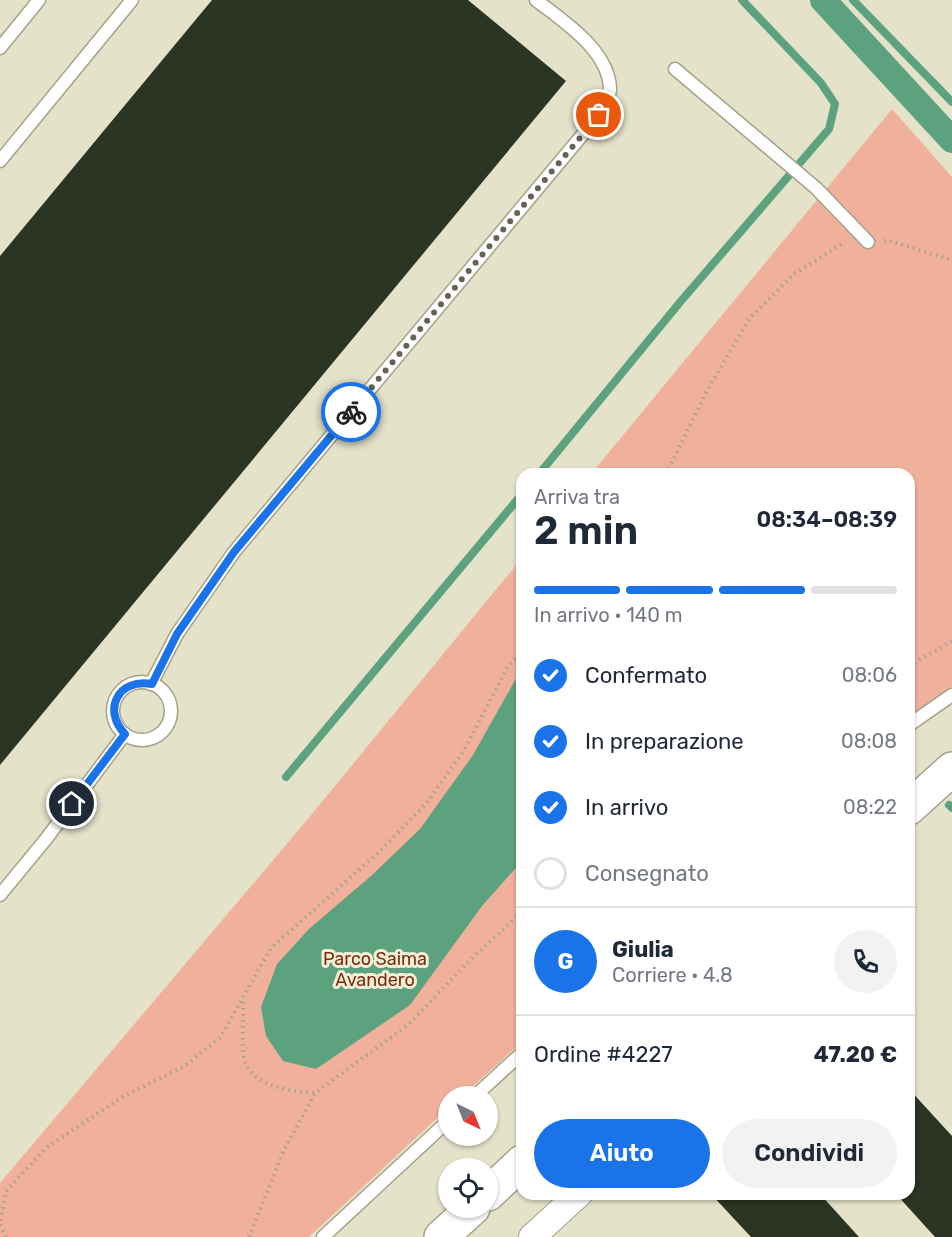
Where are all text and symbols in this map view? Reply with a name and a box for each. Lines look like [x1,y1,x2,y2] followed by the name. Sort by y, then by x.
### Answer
[573,89,624,140] pin
[582,98,615,131] icon: bag
[321,382,381,442] courier
[335,396,368,429] icon: bike
[534,485,620,509] text: Arriva tra
[756,506,897,533] text: 08:34–08:39
[534,508,638,554] text: 2 min
[534,603,683,627] text: In arrivo · 140 m
[534,659,567,692] icon: check
[585,662,707,689] text: Confermato
[842,663,897,687] text: 08:06
[534,725,567,758] icon: check
[585,728,744,755] text: In preparazione
[841,729,897,753] text: 08:08
[46,778,97,829] pin
[55,787,88,820] icon: home
[534,791,567,824] icon: check
[585,794,668,821] text: In arrivo
[843,795,897,819] text: 08:22
[585,860,709,887] text: Consegnato
[834,930,897,993] button: phone
[612,936,674,963] text: Giulia
[323,948,427,991] park label: Parco Saima Avandero
[558,948,573,975] text: G
[612,963,733,987] text: Corriere · 4.8
[534,1041,673,1068] text: Ordine #4227
[814,1041,897,1068] text: 47.20 €
[438,1086,498,1146] north arrow
[438,1086,498,1218] map controls
[534,1119,710,1188] button: Aiuto
[722,1119,897,1188] button: Condividi
[438,1158,498,1218] button: locate

